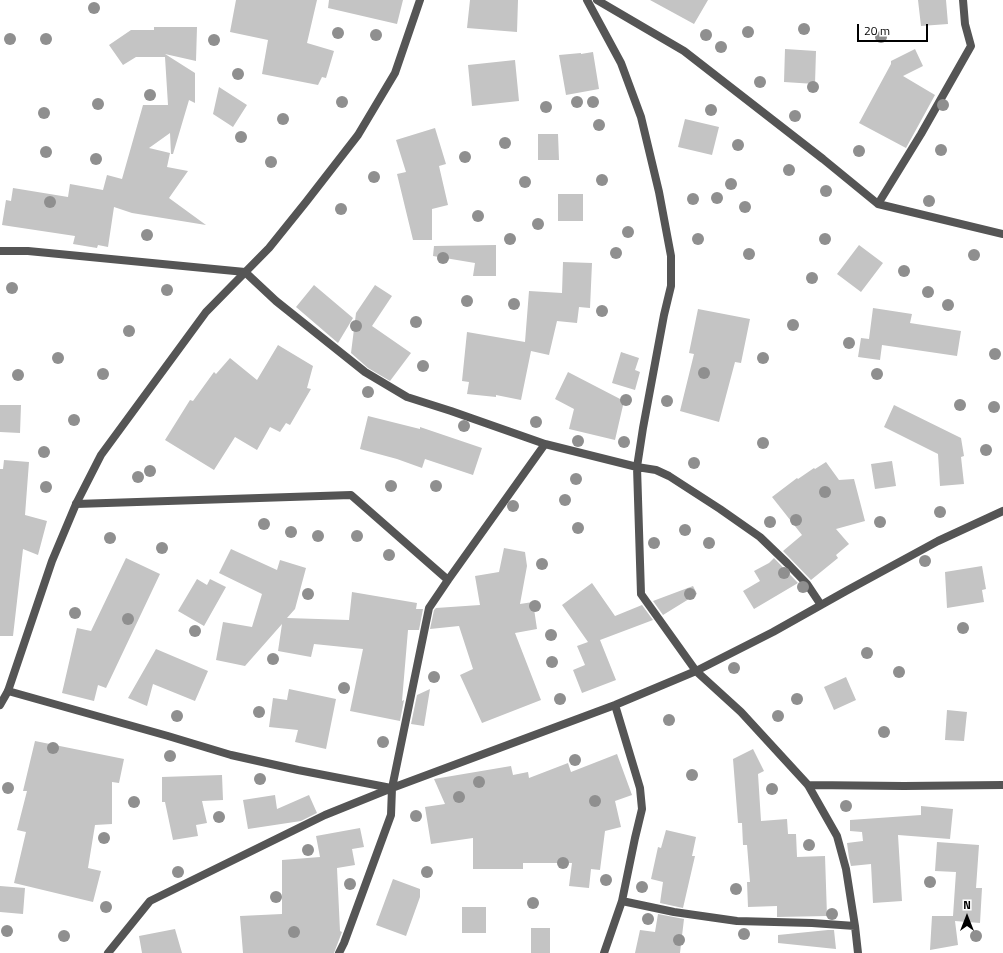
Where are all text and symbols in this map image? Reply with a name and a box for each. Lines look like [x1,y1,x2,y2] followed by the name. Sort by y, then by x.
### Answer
[859,16,930,42] scale bar
[864,21,890,40] text: 20 m
[947,897,987,937] north arrow
[963,897,971,913] text: N

